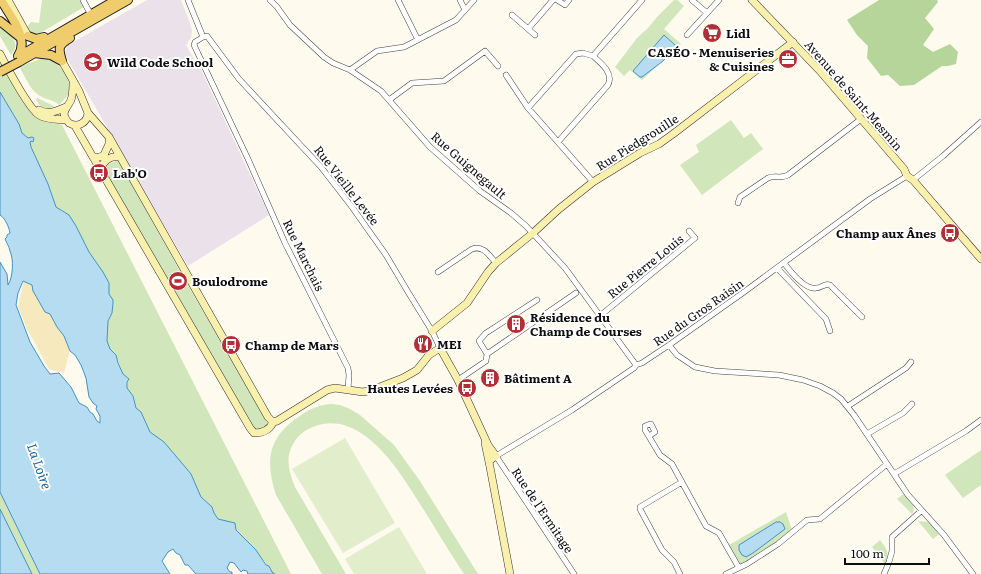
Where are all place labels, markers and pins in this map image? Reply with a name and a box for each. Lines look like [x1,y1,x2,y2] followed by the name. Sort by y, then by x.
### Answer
[701,22,723,44] supermarket icon: Lidl
[726,24,751,42] place label: Lidl
[648,43,774,75] place label: CASÉO - Menuiseries & Cuisines
[777,48,799,70] office icon: CASÉO - Menuiseries & Cuisines
[82,51,104,73] school or university icon: Wild Code School
[107,53,214,71] place label: Wild Code School
[88,162,110,184] bus stop icon: Lab'O
[113,164,147,182] place label: Lab'O
[939,222,961,244] bus stop icon: Champ aux Ânes
[836,224,936,242] place label: Champ aux Ânes
[167,270,189,292] sports icon: Boulodrome
[192,272,268,290] place label: Boulodrome
[530,308,642,340] place label: Résidence du Champ de Courses
[505,313,527,335] building icon: Résidence du Champ de Courses
[412,333,434,355] restaurant icon: MEI
[220,334,242,356] bus stop icon: Champ de Mars
[437,335,462,353] place label: MEI
[245,336,339,354] place label: Champ de Mars
[479,367,501,389] building icon: Bâtiment A
[504,369,572,387] place label: Bâtiment A
[456,377,478,399] bus stop icon: Hautes Levées
[367,379,453,397] place label: Hautes Levées

